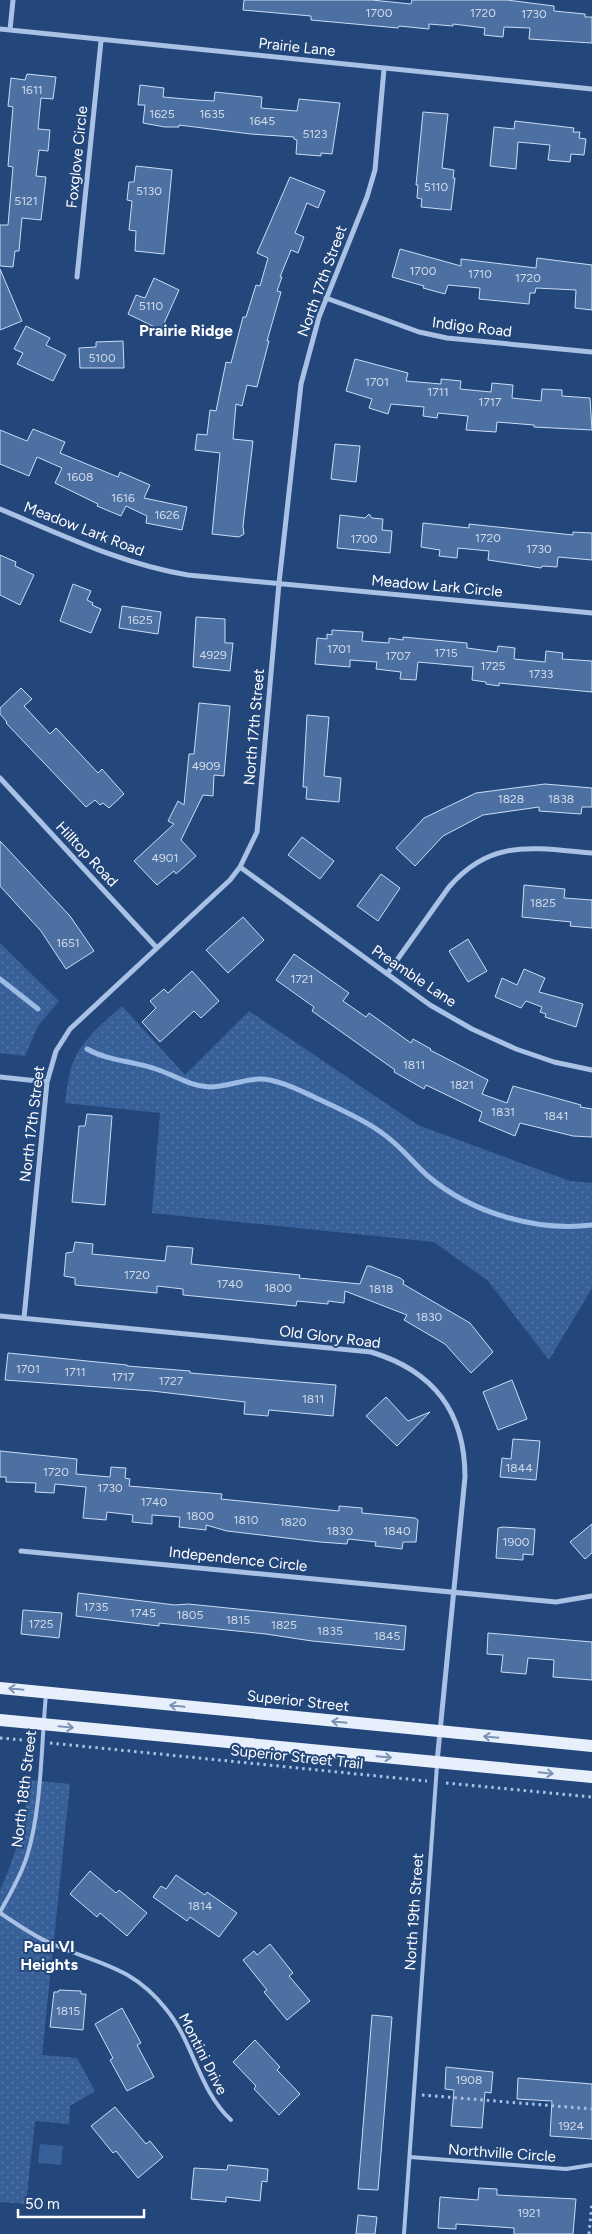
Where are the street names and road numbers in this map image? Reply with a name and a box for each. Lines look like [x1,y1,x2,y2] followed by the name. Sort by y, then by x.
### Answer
[258,34,336,60] street label: Prairie Lane
[63,105,91,209] street label: Foxglove Circle
[294,223,351,339] street label: North 17th Street
[431,313,513,341] street label: Indigo Road
[21,498,147,560] street label: Meadow Lark Road
[371,571,503,601] street label: Meadow Lark Circle
[240,668,268,786] street label: North 17th Street
[52,818,122,890] street label: Hilltop Road
[368,941,460,1011] street label: Preamble Lane
[16,1064,48,1183] street label: North 17th Street
[278,1322,382,1352] street label: Old Glory Road
[168,1543,308,1575] street label: Independence Circle
[246,1687,350,1715] street label: Superior Street
[8,1729,40,1849] street label: North 18th Street
[230,1741,364,1773] street label: Superior Street Trail
[401,1852,427,1971] street label: North 19th Street
[175,2010,231,2098] street label: Montini Drive
[447,2140,557,2166] street label: Northville Circle

